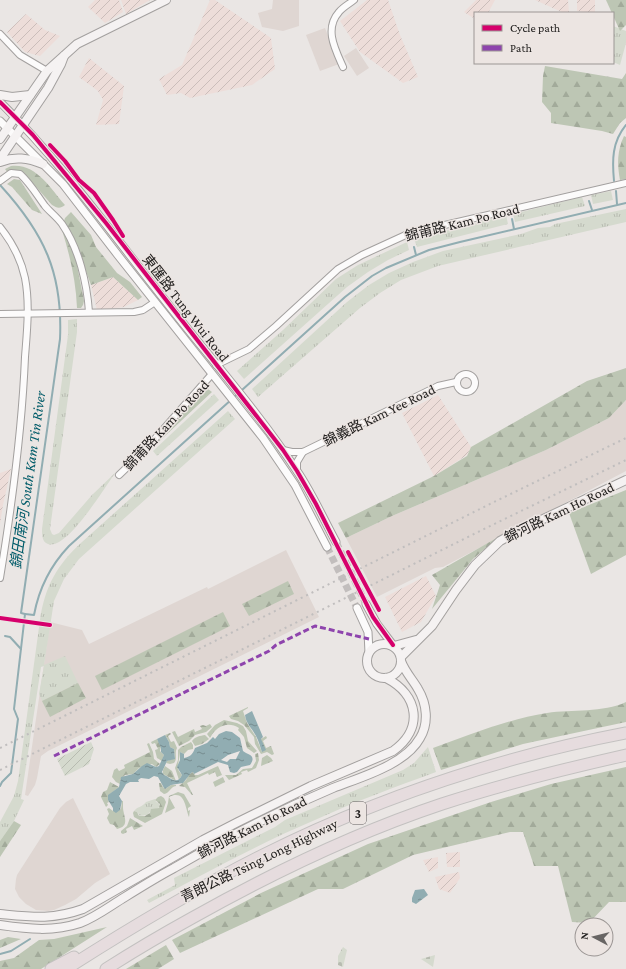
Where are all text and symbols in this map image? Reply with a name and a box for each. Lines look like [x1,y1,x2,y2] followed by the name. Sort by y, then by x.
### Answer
[474,12,614,64] legend
[510,21,561,35] text: Cycle path
[510,41,532,55] text: Path
[403,200,522,244] street label: 錦莆路 Kam Po Road
[139,251,233,365] street label: 東匯路 Tung Wui Road
[120,376,212,473] street label: 錦莆路 Kam Po Road
[320,381,438,449] street label: 錦義路 Kam Yee Road
[8,389,49,570] water label: 錦田南河 South Kam Tin River
[502,478,617,545] street label: 錦河路 Kam Ho Road
[195,792,310,861] street label: 錦河路 Kam Ho Road
[350,802,366,824] road number: 3
[178,815,341,905] street label: 青朗公路 Tsing Long Highway
[574,917,614,957] north arrow
[578,931,591,940] text: N

